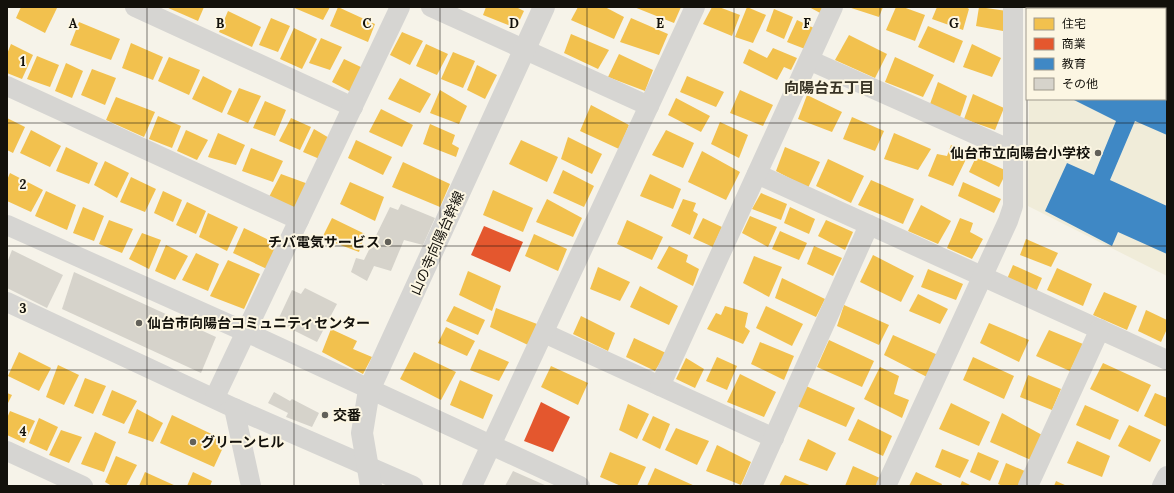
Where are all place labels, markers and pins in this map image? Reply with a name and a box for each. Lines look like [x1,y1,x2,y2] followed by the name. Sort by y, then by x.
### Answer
[950,144,1090,162] place label: 仙台市立向陽台小学校
[1093,148,1103,158] marker: 仙台市立向陽台小学校
[268,233,380,251] place label: チバ電気サービス
[383,237,393,247] marker: チバ電気サービス
[147,314,370,332] place label: 仙台市向陽台コミュニティセンター
[134,318,144,328] marker: 仙台市向陽台コミュニティセンター
[333,406,361,424] place label: 交番
[320,410,330,420] marker: 交番
[201,433,284,451] place label: グリーンヒル
[188,437,198,447] marker: グリーンヒル

